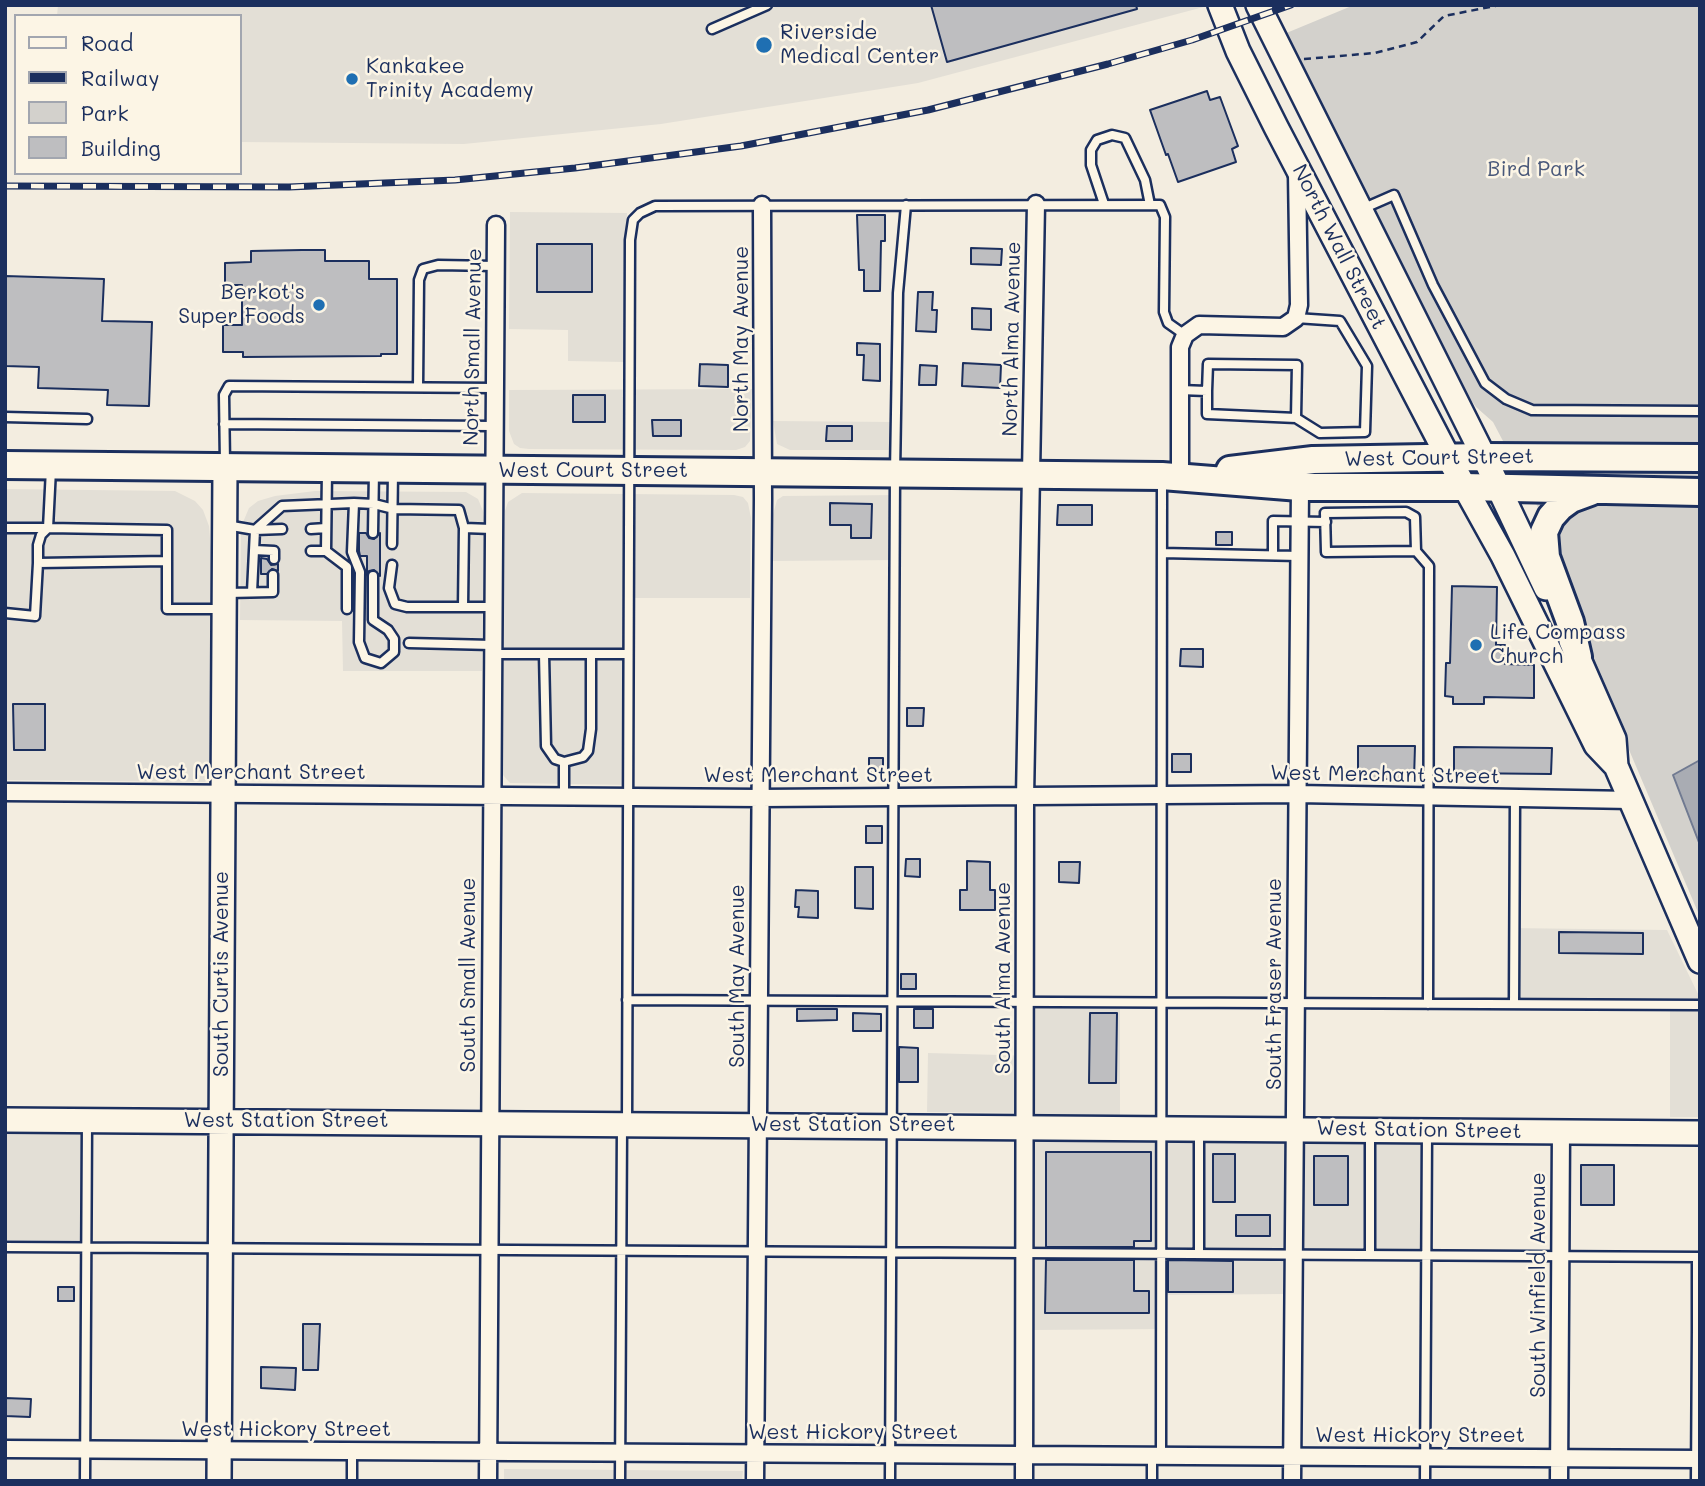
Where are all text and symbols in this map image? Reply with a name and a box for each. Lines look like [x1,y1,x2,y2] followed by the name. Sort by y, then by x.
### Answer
[14,14,242,175] legend
[780,20,939,70] place label: Riverside Medical Center
[81,29,133,56] text: Road
[754,35,774,55] marker: Riverside Medical Center
[366,54,534,104] place label: Kankakee Trinity Academy
[81,64,160,91] text: Railway
[344,71,360,87] marker: Kankakee Trinity Academy
[81,99,129,126] text: Park
[81,134,161,161] text: Building
[1487,157,1585,183] park label: Bird Park
[1286,160,1392,334] street label: North Wall Street
[998,241,1026,437] street label: North Alma Avenue
[729,246,755,432] street label: North May Avenue
[459,248,487,446] street label: North Small Avenue
[178,280,305,330] place label: Berkot's Super Foods
[311,297,327,313] marker: Berkot's Super Foods
[1344,444,1534,472] street label: West Court Street
[498,458,688,484] street label: West Court Street
[1490,620,1626,670] place label: Life Compass Church
[1468,637,1484,653] marker: Life Compass Church
[136,760,366,786] street label: West Merchant Street
[1270,760,1500,790] street label: West Merchant Street
[703,763,933,789] street label: West Merchant Street
[209,871,235,1077] street label: South Curtis Avenue
[456,877,482,1073] street label: South Small Avenue
[1262,878,1288,1090] street label: South Fraser Avenue
[991,882,1017,1074] street label: South Alma Avenue
[725,884,751,1068] street label: South May Avenue
[183,1108,389,1134] street label: West Station Street
[750,1112,956,1138] street label: West Station Street
[1316,1116,1522,1144] street label: West Station Street
[1526,1172,1552,1398] street label: South Winfield Avenue
[181,1417,391,1443] street label: West Hickory Street
[748,1420,958,1446] street label: West Hickory Street
[1315,1423,1525,1449] street label: West Hickory Street

